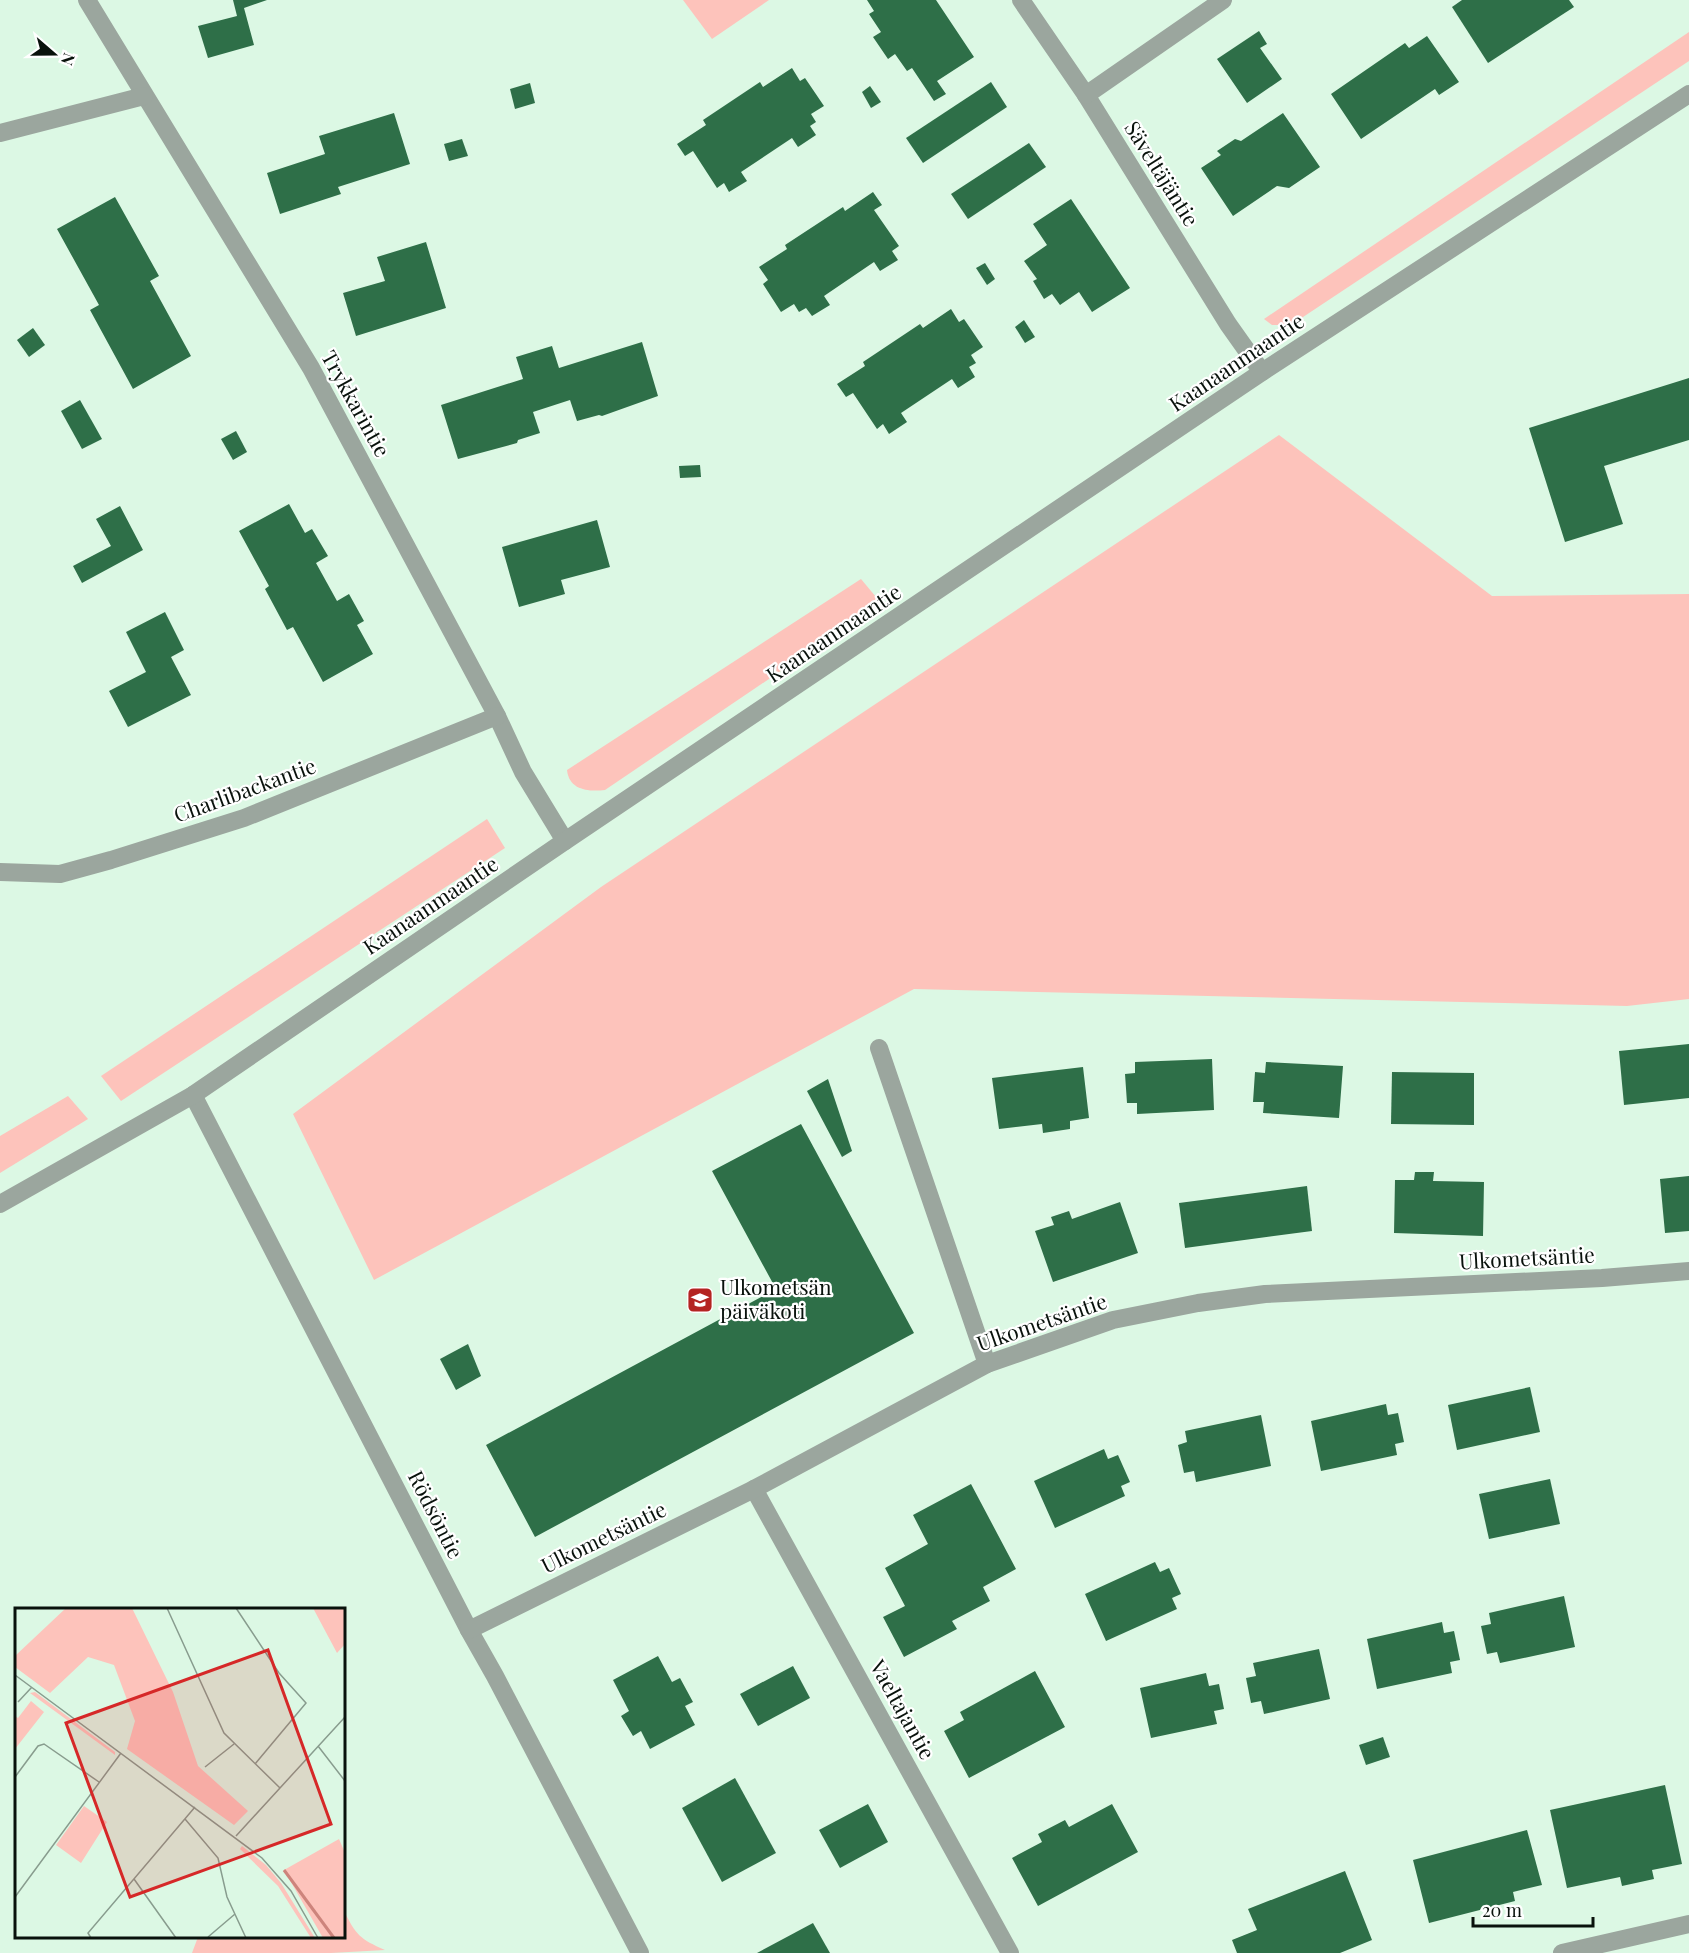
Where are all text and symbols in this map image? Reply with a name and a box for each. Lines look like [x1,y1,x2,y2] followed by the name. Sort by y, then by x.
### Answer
[24,24,84,84] north arrow
[57,50,80,69] text: N
[1119,115,1206,231] street label: Säveltäjäntie
[1163,306,1309,417] street label: Kaanaanmaantie
[316,345,397,461] street label: Trykkarintie
[760,577,906,688] street label: Kaanaanmaantie
[169,750,319,828] street label: Charlibackantie
[357,849,503,960] street label: Kaanaanmaantie
[1458,1239,1595,1275] street label: Ulkometsäntie
[720,1272,832,1324] place label: Ulkometsän päiväkoti
[685,1285,715,1315] school or university icon: Ulkometsän päiväkoti
[973,1286,1110,1356] street label: Ulkometsäntie
[403,1465,471,1563] street label: Rödsöntie
[536,1494,670,1579] street label: Ulkometsäntie
[15,1608,345,1938] inset map
[864,1653,943,1764] street label: Vaeltajantie
[1473,1890,1593,1928] scale bar
[1482,1898,1522,1922] text: 20 m

